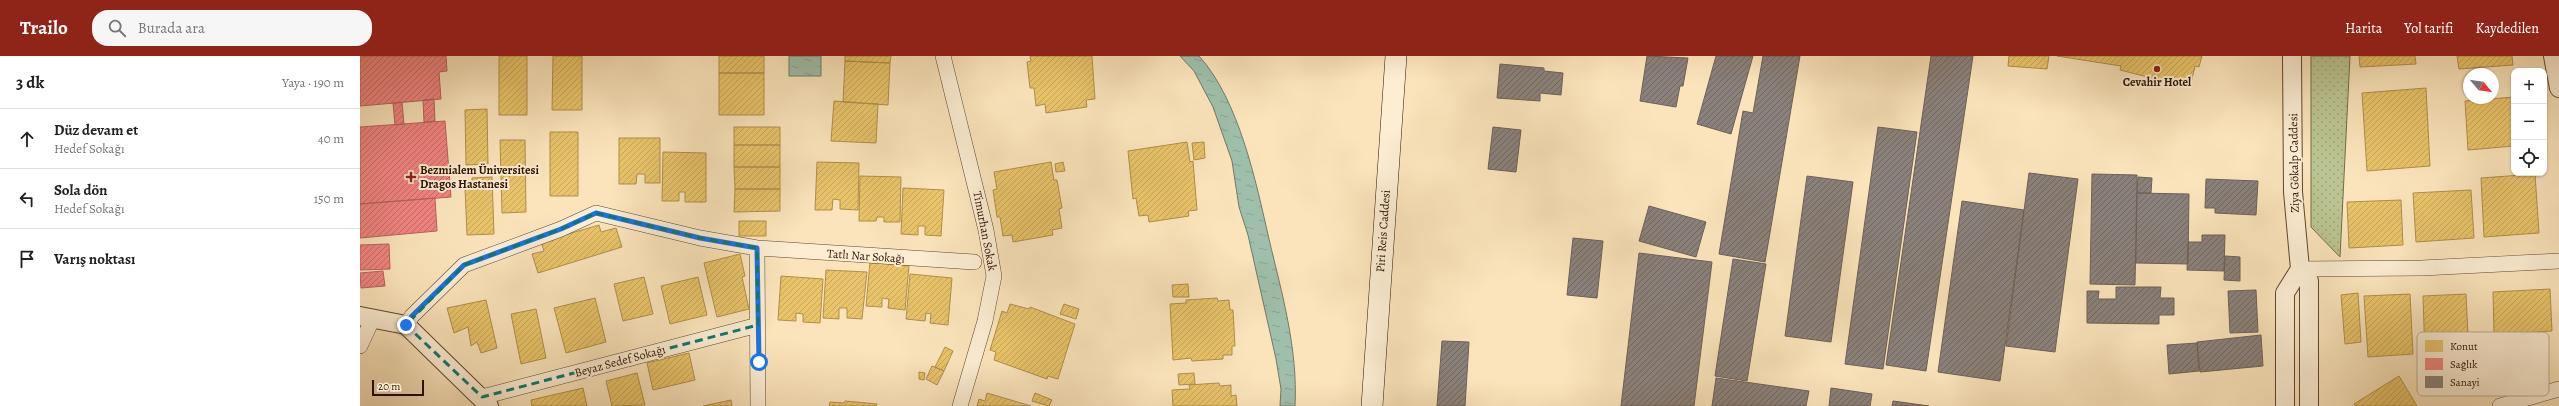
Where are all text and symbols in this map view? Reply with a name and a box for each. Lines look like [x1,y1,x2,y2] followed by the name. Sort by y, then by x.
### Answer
[92,10,372,46] search box
[20,15,68,41] text: Trailo
[106,17,128,39] icon: search
[138,18,205,38] text: Burada ara
[2345,19,2382,38] text: Harita
[2404,19,2453,38] text: Yol tarifi
[2475,19,2539,38] text: Kaydedilen
[2152,64,2162,74] marker: Cevahir Hotel
[2463,68,2499,104] north arrow
[2511,68,2547,176] map controls
[2511,68,2547,104] button: +
[16,71,44,94] text: 3 dk
[282,74,344,91] text: Yaya · 190 m
[2123,74,2192,90] place label: Cevahir Hotel
[2511,104,2547,140] button: −
[2285,113,2303,213] street label: Ziya Gökalp Caddesi
[54,120,138,140] text: Düz devam et
[16,128,38,150] icon: ahead
[318,130,344,147] text: 40 m
[54,140,125,157] text: Hedef Sokağı
[2511,140,2547,176] button: locate
[420,162,539,192] place label: Bezmialem Üniversitesi Dragos Hastanesi
[405,171,417,183] marker: Bezmialem Üniversitesi Dragos Hastanesi
[54,180,107,200] text: Sola dön
[16,188,38,210] icon: left
[1372,189,1394,273] street label: Piri Reis Caddesi
[314,190,344,207] text: 150 m
[969,190,1001,272] street label: Timurhan Sokak
[54,200,125,217] text: Hedef Sokağı
[827,245,905,267] street label: Tatlı Nar Sokağı
[16,248,38,270] icon: arrive
[54,249,135,269] text: Varış noktası
[397,316,415,334] route end
[2417,332,2549,396] legend
[2450,339,2478,354] text: Konut
[573,341,667,381] street label: Beyaz Sedef Sokağı
[750,353,768,371] route start
[2450,357,2478,372] text: Sağlık
[2450,375,2480,390] text: Sanayi
[372,378,424,397] scale bar
[378,379,400,394] text: 20 m

